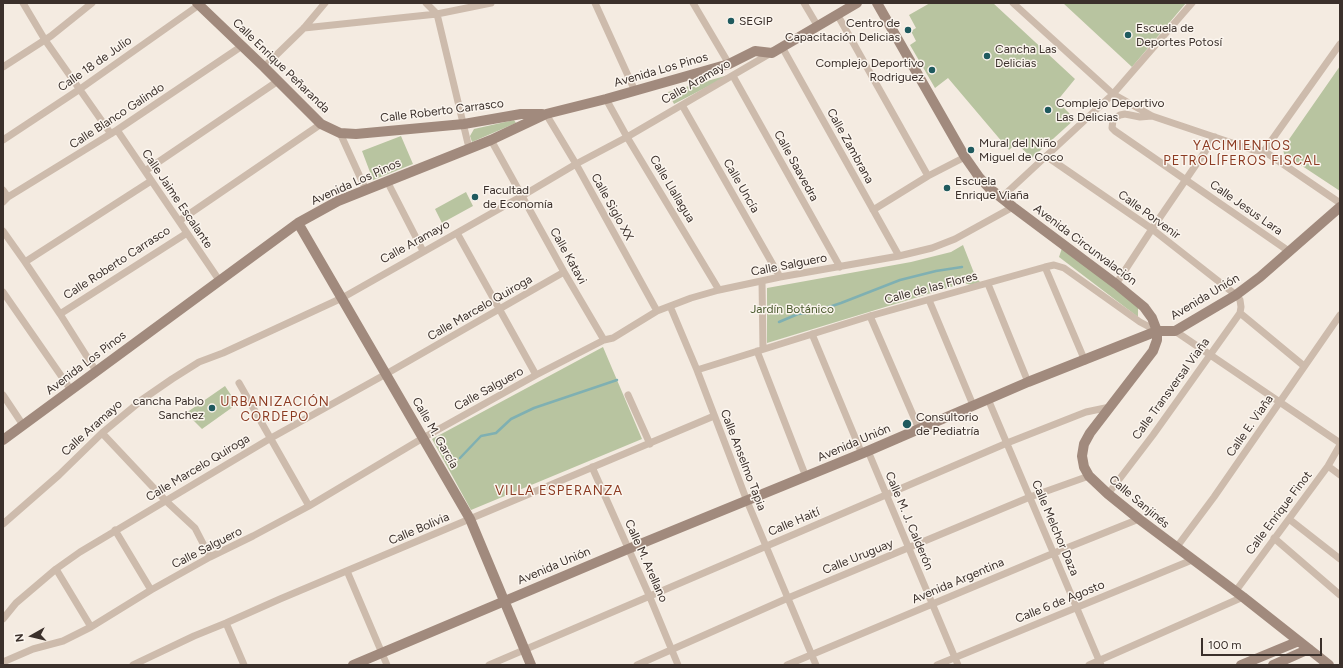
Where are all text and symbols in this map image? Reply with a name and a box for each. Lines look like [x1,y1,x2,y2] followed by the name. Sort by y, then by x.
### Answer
[739,14,773,28] place label: SEGIP
[229,16,333,116] street label: Calle Enrique Peñaranda
[726,16,736,26] marker: SEGIP
[785,16,900,44] place label: Centro de Capacitación Delicias
[1136,21,1222,49] place label: Escuela de Deportes Potosí
[903,25,913,35] marker: Centro de Capacitación Delicias
[1123,30,1133,40] marker: Escuela de Deportes Potosí
[55,33,135,95] street label: Calle 18 de Julio
[995,42,1057,70] place label: Cancha Las Delicias
[612,50,710,90] street label: Avenida Los Pinos
[982,51,992,61] marker: Cancha Las Delicias
[659,56,733,108] street label: Calle Aramayo
[815,56,924,84] place label: Complejo Deportivo Rodriguez
[927,65,937,75] marker: Complejo Deportivo Rodriguez
[67,80,167,152] street label: Calle Blanco Galindo
[380,96,504,126] street label: Calle Roberto Carrasco
[1056,96,1165,124] place label: Complejo Deportivo Las Delicias
[1043,105,1053,115] marker: Complejo Deportivo Las Delicias
[823,106,877,186] street label: Calle Zambrana
[771,128,821,204] street label: Calle Saavedra
[979,136,1063,164] place label: Mural del Niño Miguel de Coco
[1163,138,1321,169] district label: YACIMIENTOS PETROLÍFEROS FISCAL
[966,145,976,155] marker: Mural del Niño Miguel de Coco
[139,147,215,251] street label: Calle Jaime Escalante
[646,153,698,225] street label: Calle Llallagua
[309,156,403,208] street label: Avenida Los Pinos
[720,156,762,216] street label: Calle Uncía
[588,171,636,243] street label: Calle Siglo XX
[955,174,1029,202] place label: Escuela Enrique Viaña
[1207,178,1285,238] street label: Calle Jesus Lara
[483,183,553,211] place label: Facultad de Economía
[942,183,952,193] marker: Escuela Enrique Viaña
[1115,188,1183,242] street label: Calle Porvenir
[470,192,480,202] marker: Facultad de Economía
[1031,202,1139,288] street label: Avenida Circunvalación
[378,217,452,267] street label: Calle Aramayo
[61,223,173,303] street label: Calle Roberto Carrasco
[547,225,589,287] street label: Calle Katavi
[750,251,828,279] street label: Calle Salguero
[883,269,979,307] street label: Calle de las Flores
[1168,271,1242,323] street label: Avenida Unión
[425,272,535,344] street label: Calle Marcelo Quiroga
[750,302,834,316] park label: Jardín Botánico
[43,328,129,398] street label: Avenida Los Pinos
[1129,335,1213,443] street label: Calle Transversal Viaña
[452,364,526,414] street label: Calle Salguero
[1223,392,1277,460] street label: Calle E. Viaña
[133,394,204,422] place label: cancha Pablo Sanchez
[220,394,330,425] district label: URBANIZACIÓN CORDEPO
[409,395,461,471] street label: Calle M. García
[58,397,126,459] street label: Calle Aramayo
[207,403,217,413] marker: cancha Pablo Sanchez
[717,407,769,513] street label: Calle Anselmo Tapia
[916,410,979,438] place label: Consultorio de Pediatría
[901,418,913,430] marker: Consultorio de Pediatría
[815,421,893,465] street label: Avenida Unión
[143,431,253,505] street label: Calle Marcelo Quiroga
[1243,468,1315,558] street label: Calle Enrique Finot
[882,470,936,572] street label: Calle M. J. Calderón
[1106,473,1172,531] street label: Calle Sanjinés
[1028,478,1082,578] street label: Calle Melchor Daza
[495,483,623,499] district label: VILLA ESPERANZA
[766,505,822,539] street label: Calle Haití
[387,510,451,548] street label: Calle Bolivia
[621,517,671,605] street label: Calle M. Arellano
[169,524,245,572] street label: Calle Salguero
[821,536,895,578] street label: Calle Uruguay
[515,544,593,588] street label: Avenida Unión
[910,555,1006,607] street label: Avenida Argentina
[1013,578,1107,626] street label: Calle 6 de Agosto
[12,616,52,656] north arrow
[1203,630,1324,656] scale bar
[13,633,27,643] text: N
[1208,638,1242,652] text: 100 m

